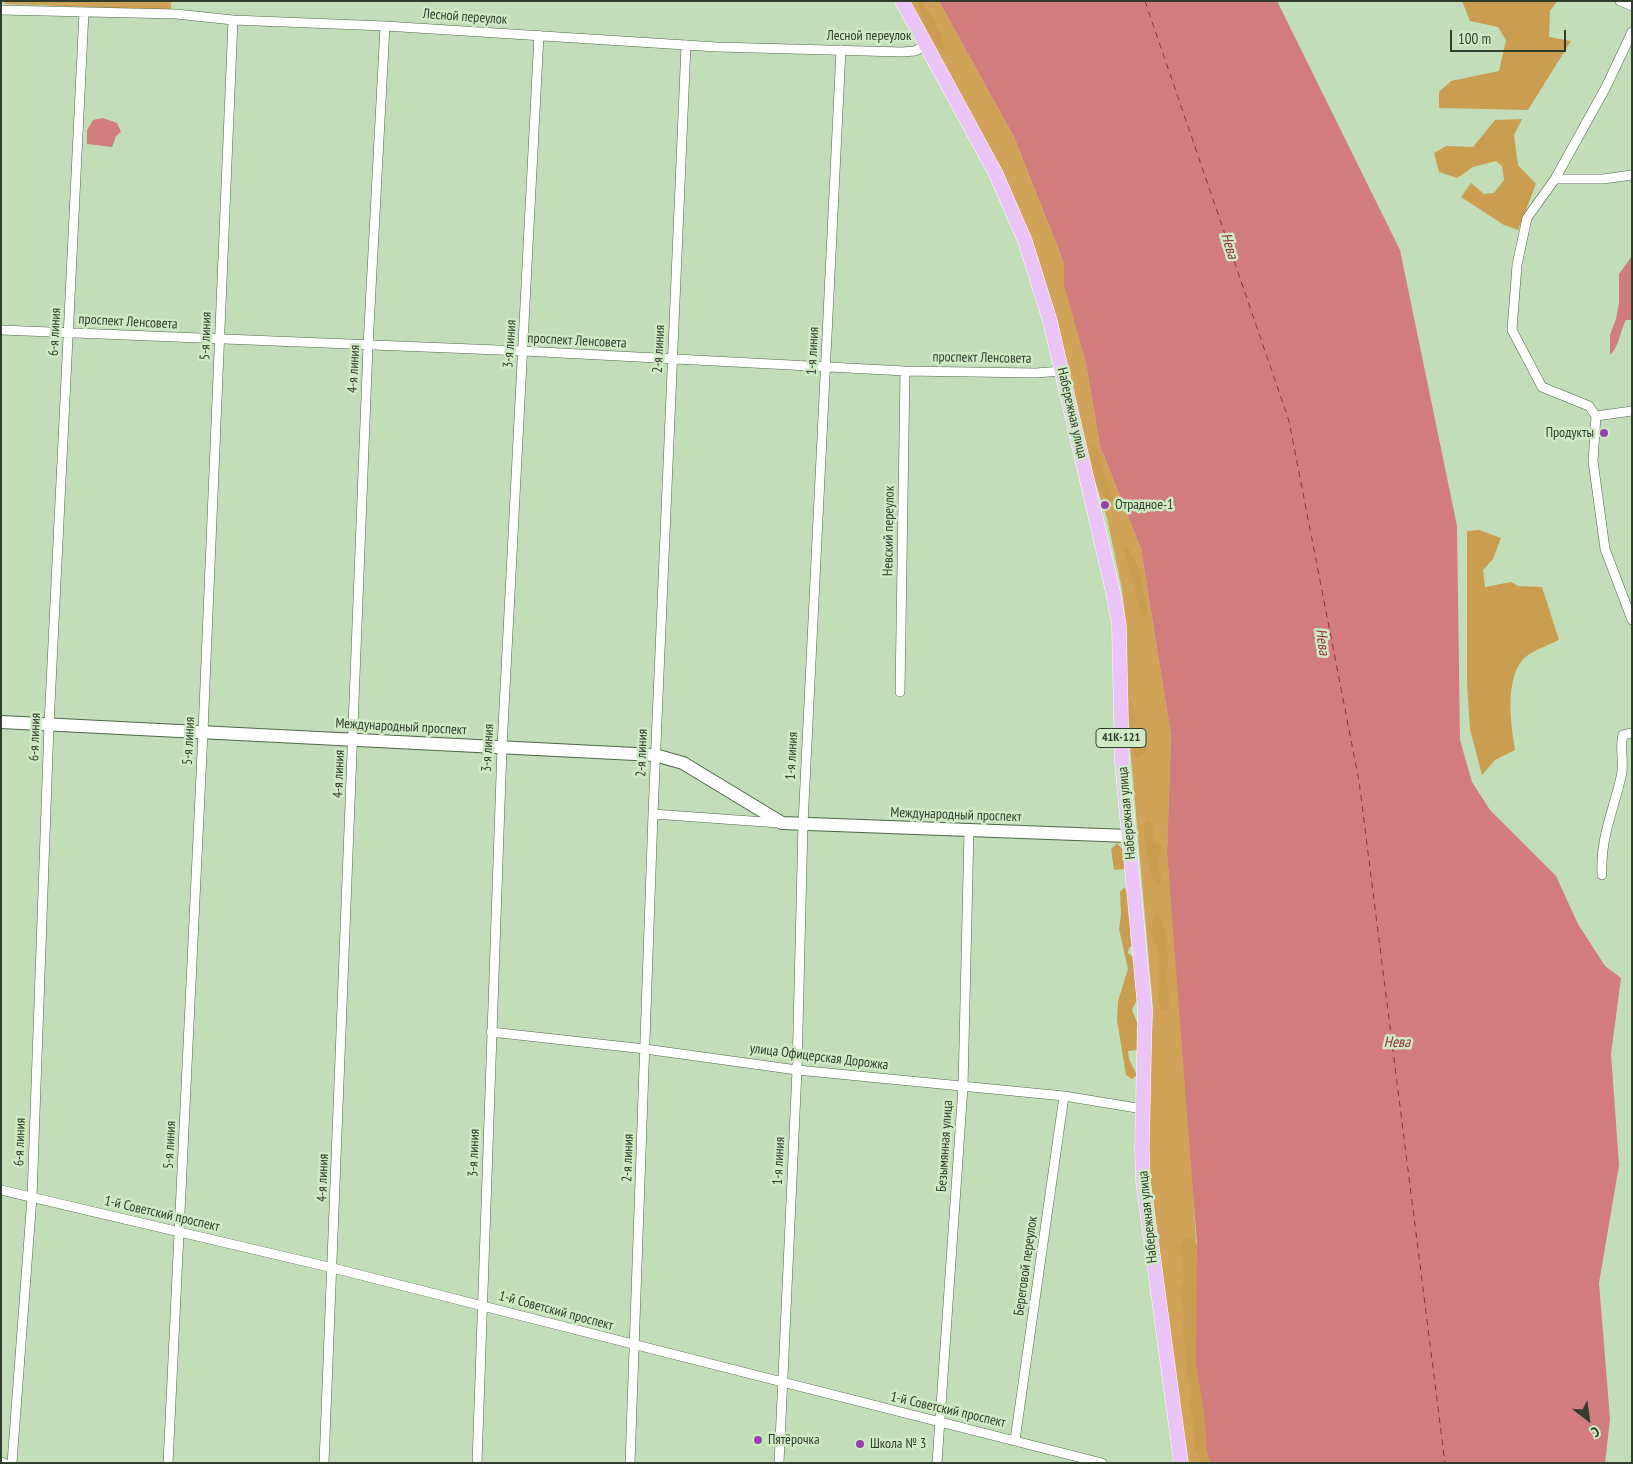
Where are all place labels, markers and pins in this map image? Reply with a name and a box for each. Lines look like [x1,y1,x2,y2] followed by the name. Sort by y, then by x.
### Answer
[1546,425,1594,441] place label: Продукты
[1598,427,1610,439] marker: Продукты
[1115,497,1173,513] place label: Отрадное-1
[1099,499,1111,511] marker: Отрадное-1
[768,1432,820,1448] place label: Пятёрочка
[752,1434,764,1446] marker: Пятёрочка
[870,1436,926,1452] place label: Школа № 3
[854,1438,866,1450] marker: Школа № 3

